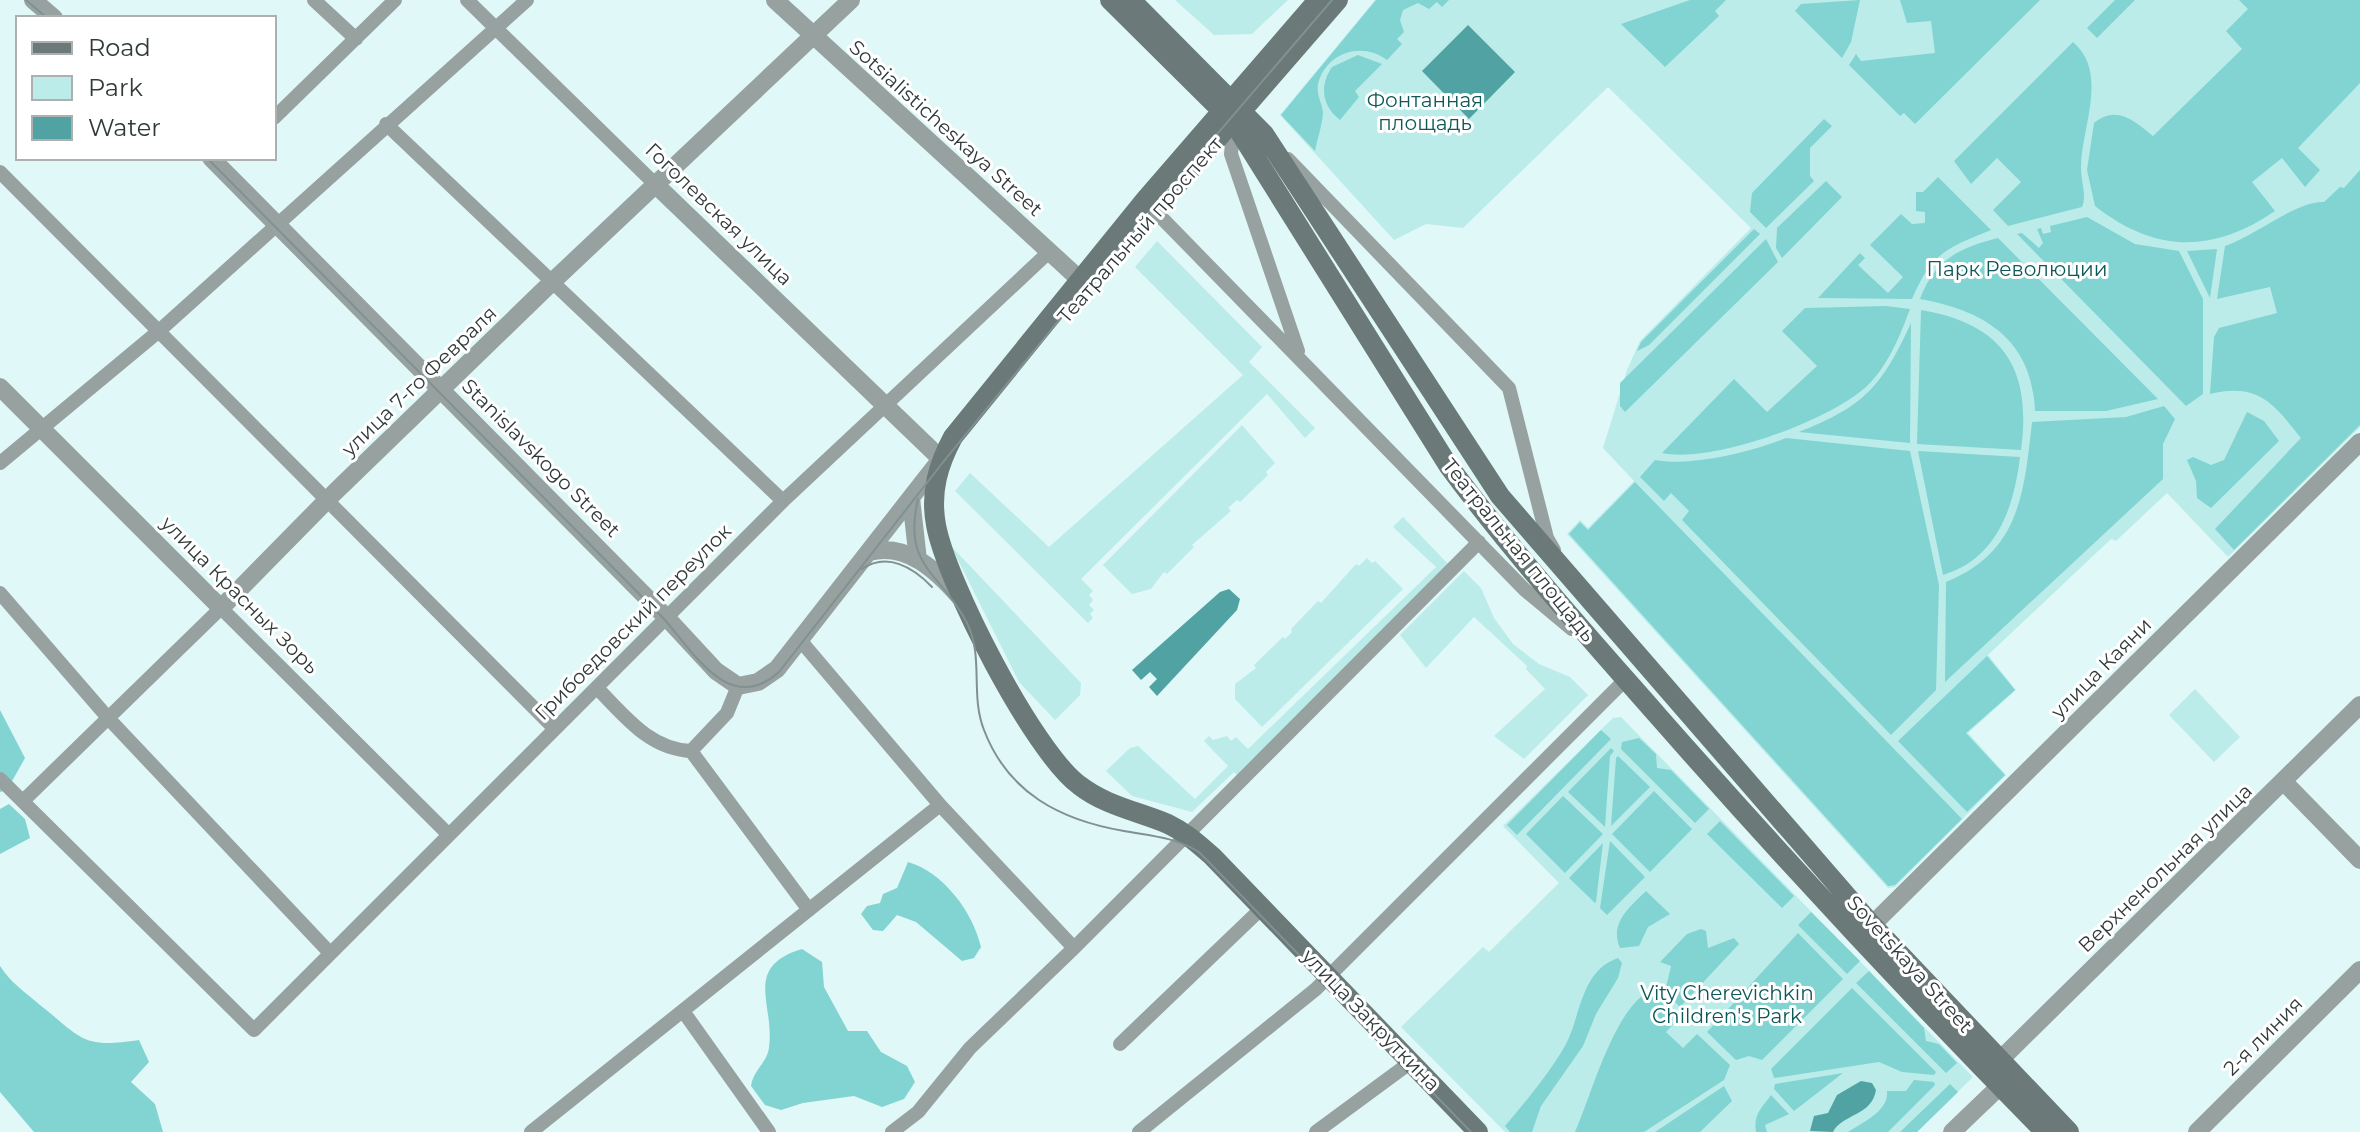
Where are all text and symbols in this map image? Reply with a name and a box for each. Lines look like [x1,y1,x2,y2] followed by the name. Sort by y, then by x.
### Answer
[16,16,276,160] legend
[88,33,151,62] text: Road
[845,35,1047,221] street label: Sotsialisticheskaya Street
[88,73,143,102] text: Park
[1367,88,1483,135] park label: Фонтанная площадь
[88,113,161,142] text: Water
[1052,131,1228,328] street label: Театральный проспект
[641,138,797,290] street label: Гоголевская улица
[1927,257,2108,281] park label: Парк Революции
[336,301,501,462] street label: улица 7-го Февраля
[457,374,625,542] street label: Stanislavskogo Street
[1438,453,1600,647] street label: Театральная площадь
[155,510,324,679] street label: улица Красных Зорь
[530,519,736,725] street label: Грибоедовский переулок
[2045,613,2156,724] street label: улица Каяни
[2073,779,2257,957] street label: Верхненольная улица
[1842,891,1978,1037] street label: Sovetskaya Street
[1296,943,1445,1096] street label: улица Закруткина
[1640,981,1814,1028] park label: Vity Cherevichkin Children's Park
[2219,992,2307,1080] street label: 2-я линия

